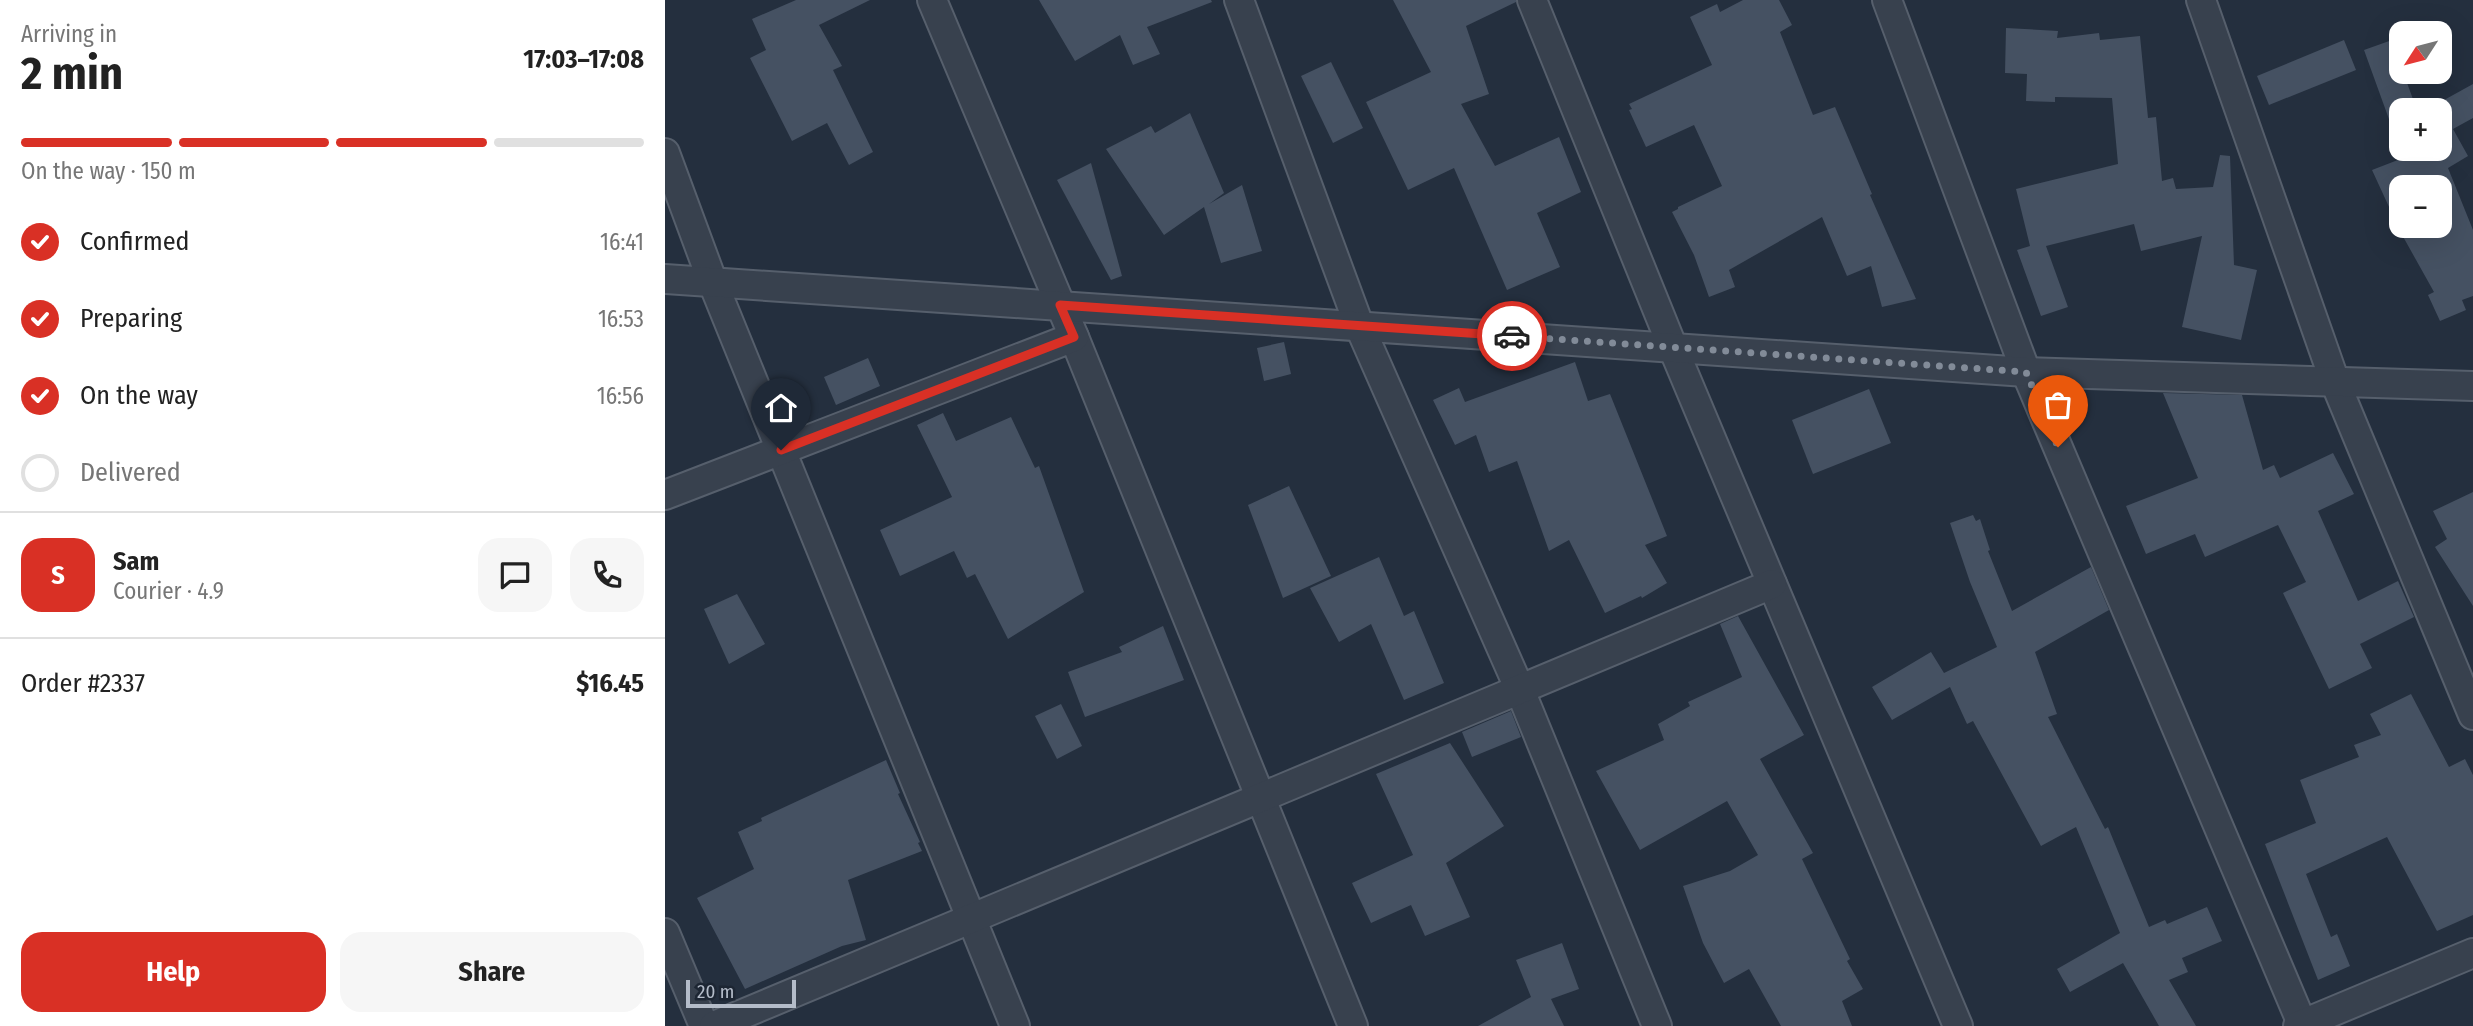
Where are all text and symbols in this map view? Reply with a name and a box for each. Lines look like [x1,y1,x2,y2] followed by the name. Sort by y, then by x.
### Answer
[21,20,117,48] text: Arriving in
[2389,21,2452,84] north arrow
[2389,21,2452,238] map controls
[523,44,644,75] text: 17:03–17:08
[21,46,123,101] text: 2 min
[2389,98,2452,161] button: +
[21,157,196,185] text: On the way · 150 m
[2389,175,2452,238] button: −
[21,223,59,261] icon: check
[80,226,190,257] text: Confirmed
[600,228,644,256] text: 16:41
[21,300,59,338] icon: check
[1477,301,1547,371] courier
[80,303,182,334] text: Preparing
[598,305,644,333] text: 16:53
[1493,317,1531,355] icon: car
[2028,375,2088,447] pin
[21,377,59,415] icon: check
[751,378,811,450] pin
[80,380,198,411] text: On the way
[597,382,644,410] text: 16:56
[2039,386,2077,424] icon: bag
[762,389,800,427] icon: home
[80,457,181,488] text: Delivered
[478,538,552,612] button: chat
[570,538,644,612] button: phone
[113,546,159,577] text: Sam
[51,560,65,591] text: S
[113,577,224,605] text: Courier · 4.9
[21,668,145,699] text: Order #2337
[576,668,644,699] text: $16.45
[21,932,326,1012] button: Help
[340,932,644,1012] button: Share
[686,977,796,1009] scale bar
[697,980,734,1003] text: 20 m

